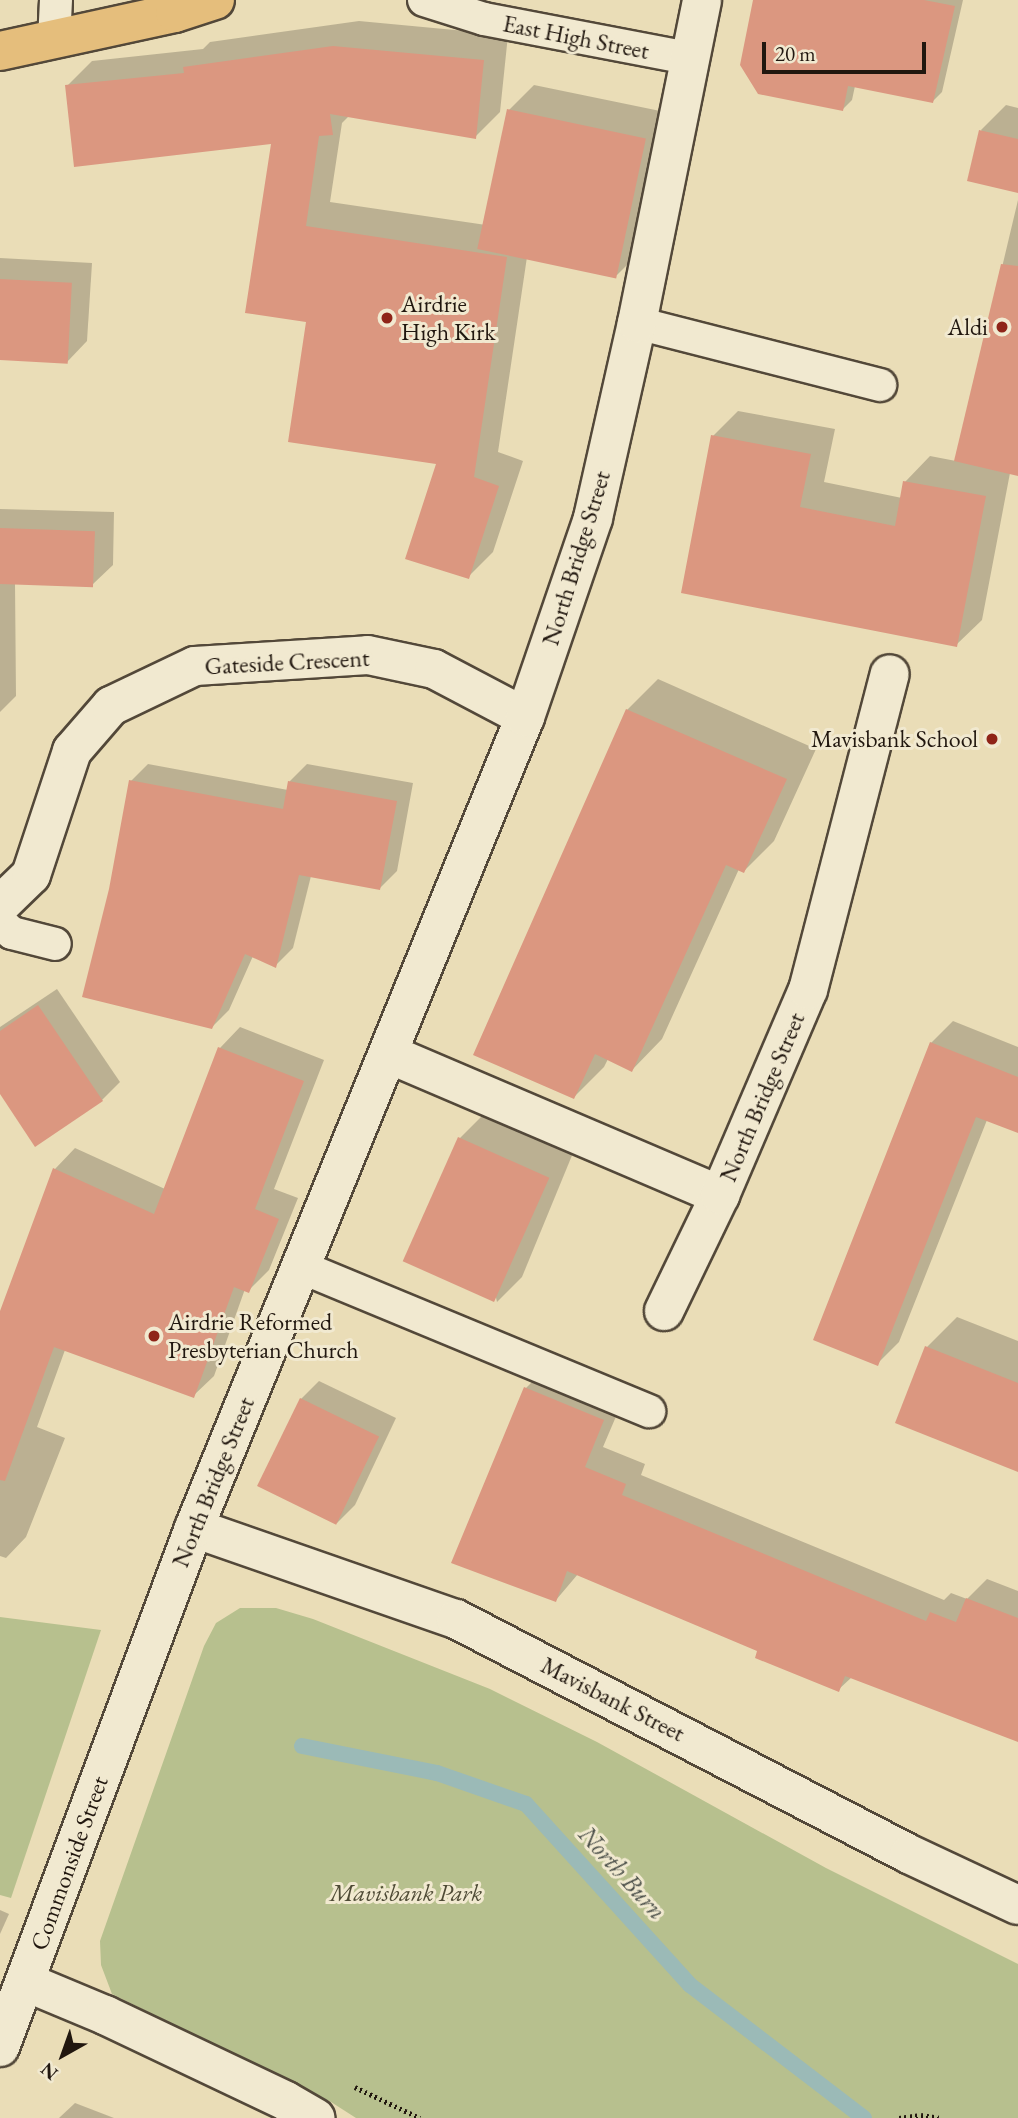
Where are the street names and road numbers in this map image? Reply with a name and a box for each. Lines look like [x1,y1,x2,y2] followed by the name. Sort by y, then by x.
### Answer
[500,9,652,65] street label: East High Street
[536,467,616,649] street label: North Bridge Street
[204,643,370,681] street label: Gateside Crescent
[713,1008,811,1186] street label: North Bridge Street
[166,1393,260,1571] street label: North Bridge Street
[536,1650,690,1748] street label: Mavisbank Street
[24,1772,114,1954] street label: Commonside Street

